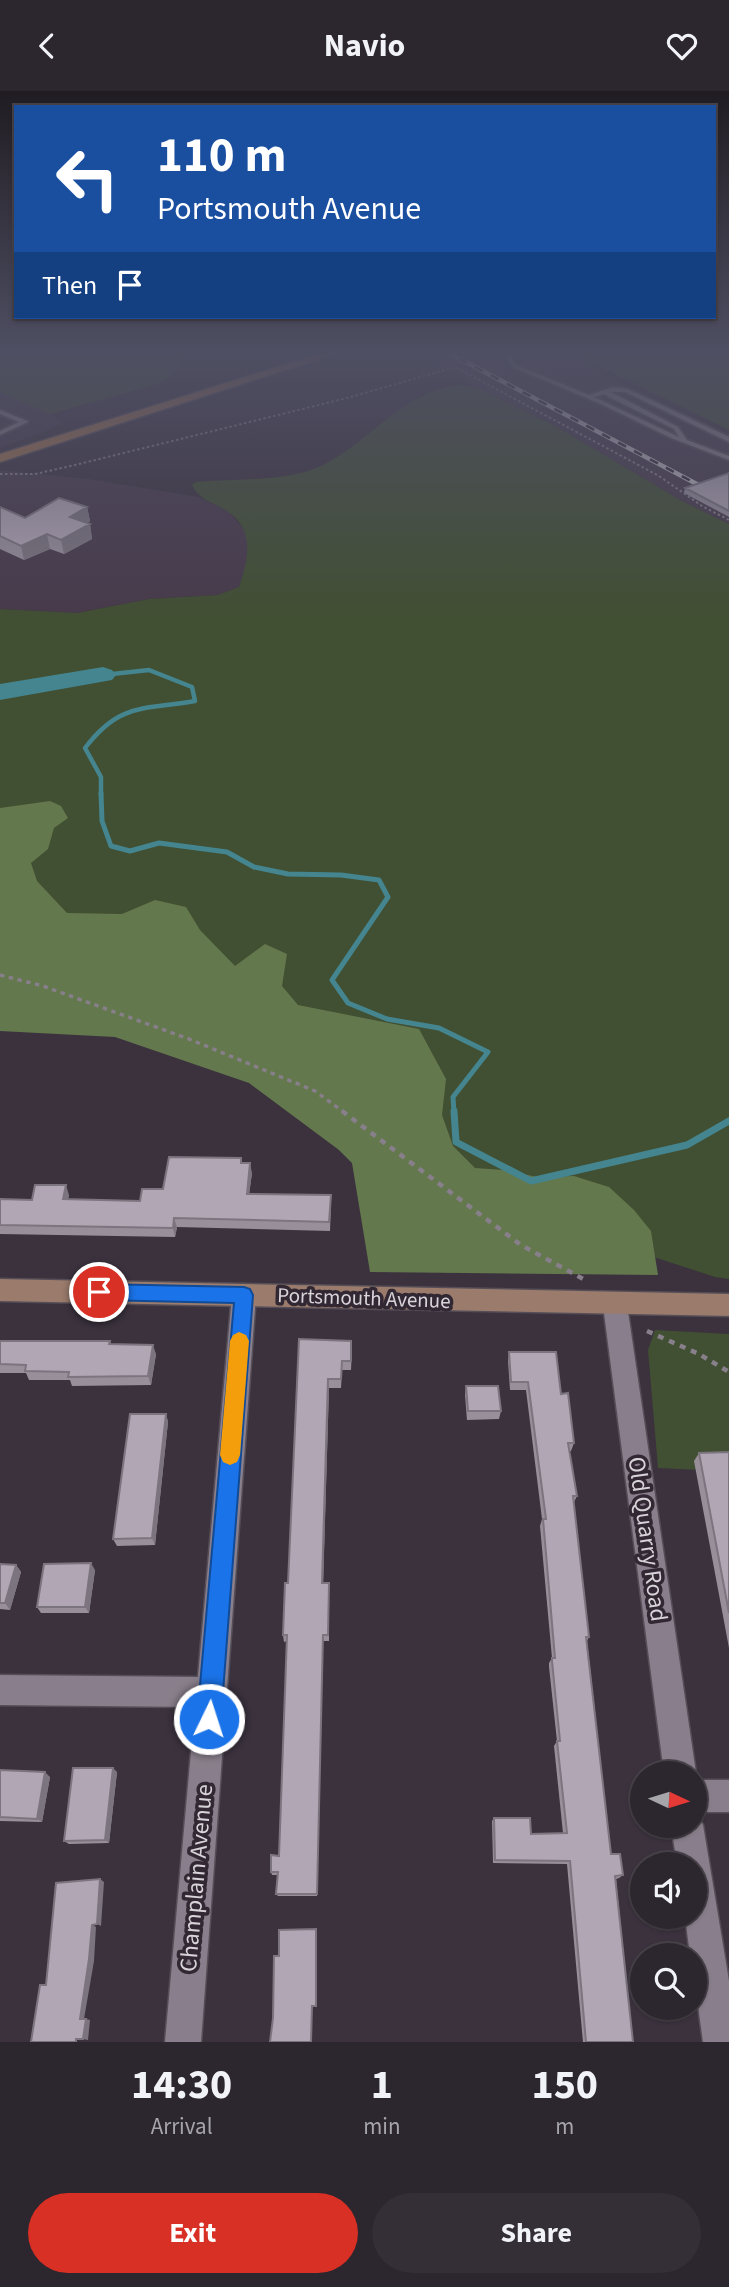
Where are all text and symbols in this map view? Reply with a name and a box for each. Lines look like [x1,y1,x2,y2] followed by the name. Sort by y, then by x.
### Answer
[324,23,405,69] text: Navio
[28,27,66,65] icon: back
[663,27,701,65] icon: heart
[157,121,286,191] text: 110 m
[42,133,133,224] icon: left
[157,186,421,232] text: Portsmouth Avenue
[111,266,149,304] icon: arrive
[42,267,97,304] text: Then
[69,1262,129,1322] pin
[80,1273,118,1311] icon: arrive
[277,1280,451,1316] street label: Portsmouth Avenue
[619,1454,676,1624] street label: Old Quarry Road
[172,1682,246,1756] position arrow
[630,1761,707,1837] north arrow
[630,1761,707,2020] map controls
[171,1783,222,1973] street label: Champlain Avenue
[630,1852,707,1929] button: sound
[630,1943,707,2020] button: search
[131,2055,232,2115] text: 14:30
[371,2055,393,2115] text: 1
[531,2055,598,2115] text: 150
[151,2110,213,2143] text: Arrival
[363,2110,401,2143] text: min
[555,2110,574,2143] text: m
[28,2193,358,2273] button: Exit
[372,2193,701,2273] button: Share

